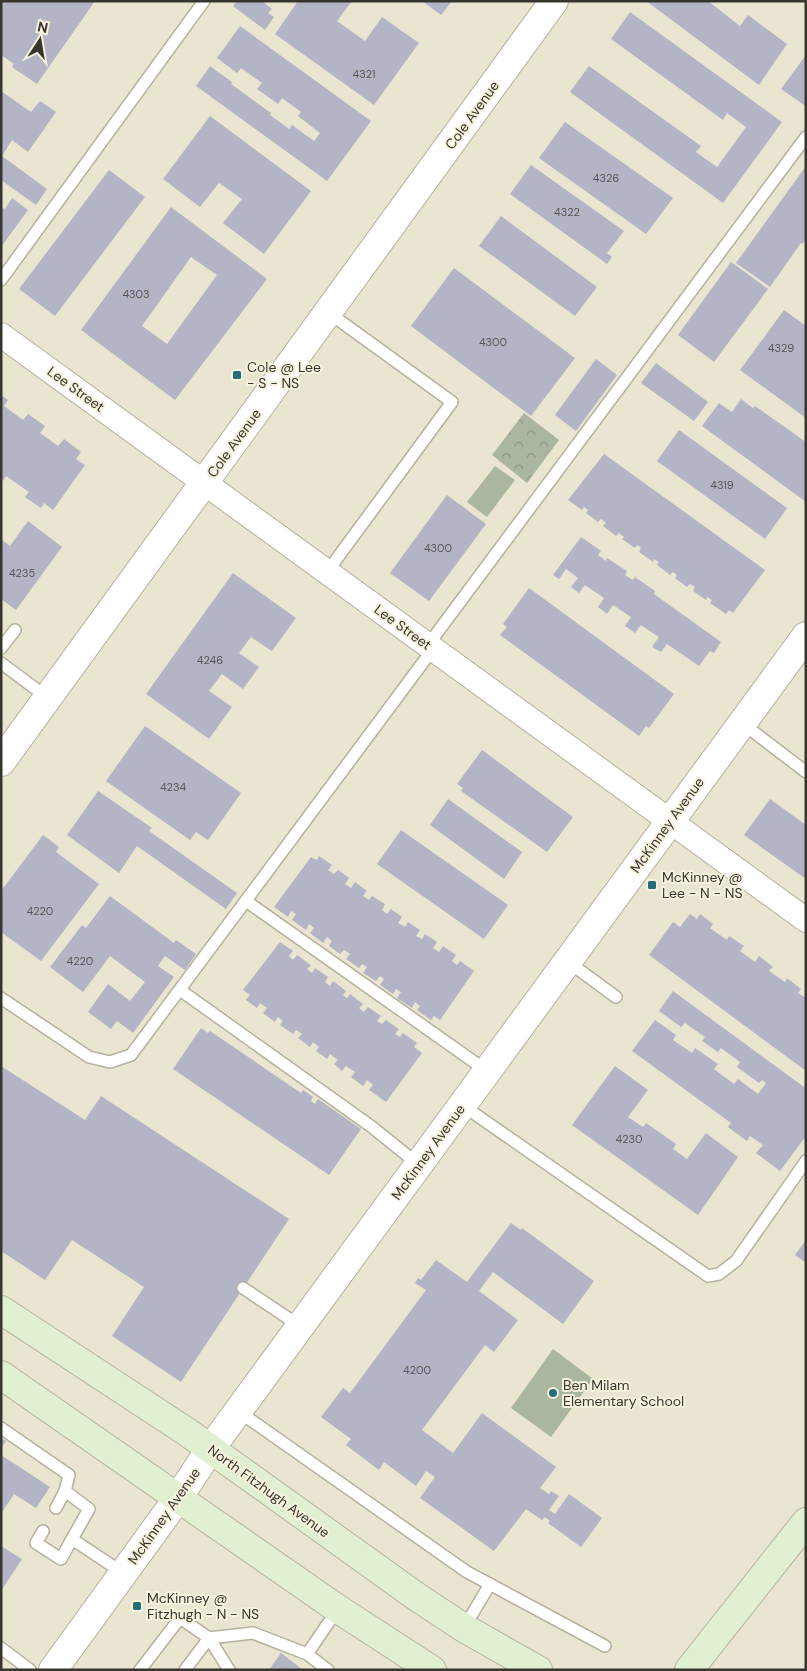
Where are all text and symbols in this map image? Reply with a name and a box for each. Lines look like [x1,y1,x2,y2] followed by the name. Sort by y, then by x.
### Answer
[15,15,65,65] north arrow
[36,17,50,37] text: N
[353,67,375,81] house number: 4321
[441,77,503,153] street label: Cole Avenue
[593,171,619,185] house number: 4326
[554,205,580,219] house number: 4322
[122,287,150,301] house number: 4303
[479,335,507,349] house number: 4300
[768,341,794,355] house number: 4329
[247,358,321,392] place label: Cole @ Lee - S - NS
[44,362,108,416] street label: Lee Street
[231,369,243,381] marker: Cole @ Lee - S - NS
[203,405,265,481] street label: Cole Avenue
[710,478,734,492] house number: 4319
[424,541,452,555] house number: 4300
[9,566,35,580] house number: 4235
[371,600,435,654] street label: Lee Street
[197,653,223,667] house number: 4246
[626,774,708,876] street label: McKinney Avenue
[160,780,186,794] house number: 4234
[662,868,743,902] place label: McKinney @ Lee - N - NS
[646,879,658,891] marker: McKinney @ Lee - N - NS
[27,904,53,918] house number: 4220
[67,954,93,968] house number: 4220
[387,1101,469,1203] street label: McKinney Avenue
[615,1132,643,1146] house number: 4230
[403,1363,431,1377] house number: 4200
[563,1376,684,1410] place label: Ben Milam Elementary School
[547,1387,559,1399] marker: Ben Milam Elementary School
[204,1441,334,1541] street label: North Fitzhugh Avenue
[124,1464,204,1568] street label: McKinney Avenue
[147,1589,259,1623] place label: McKinney @ Fitzhugh - N - NS
[131,1600,143,1612] marker: McKinney @ Fitzhugh - N - NS

